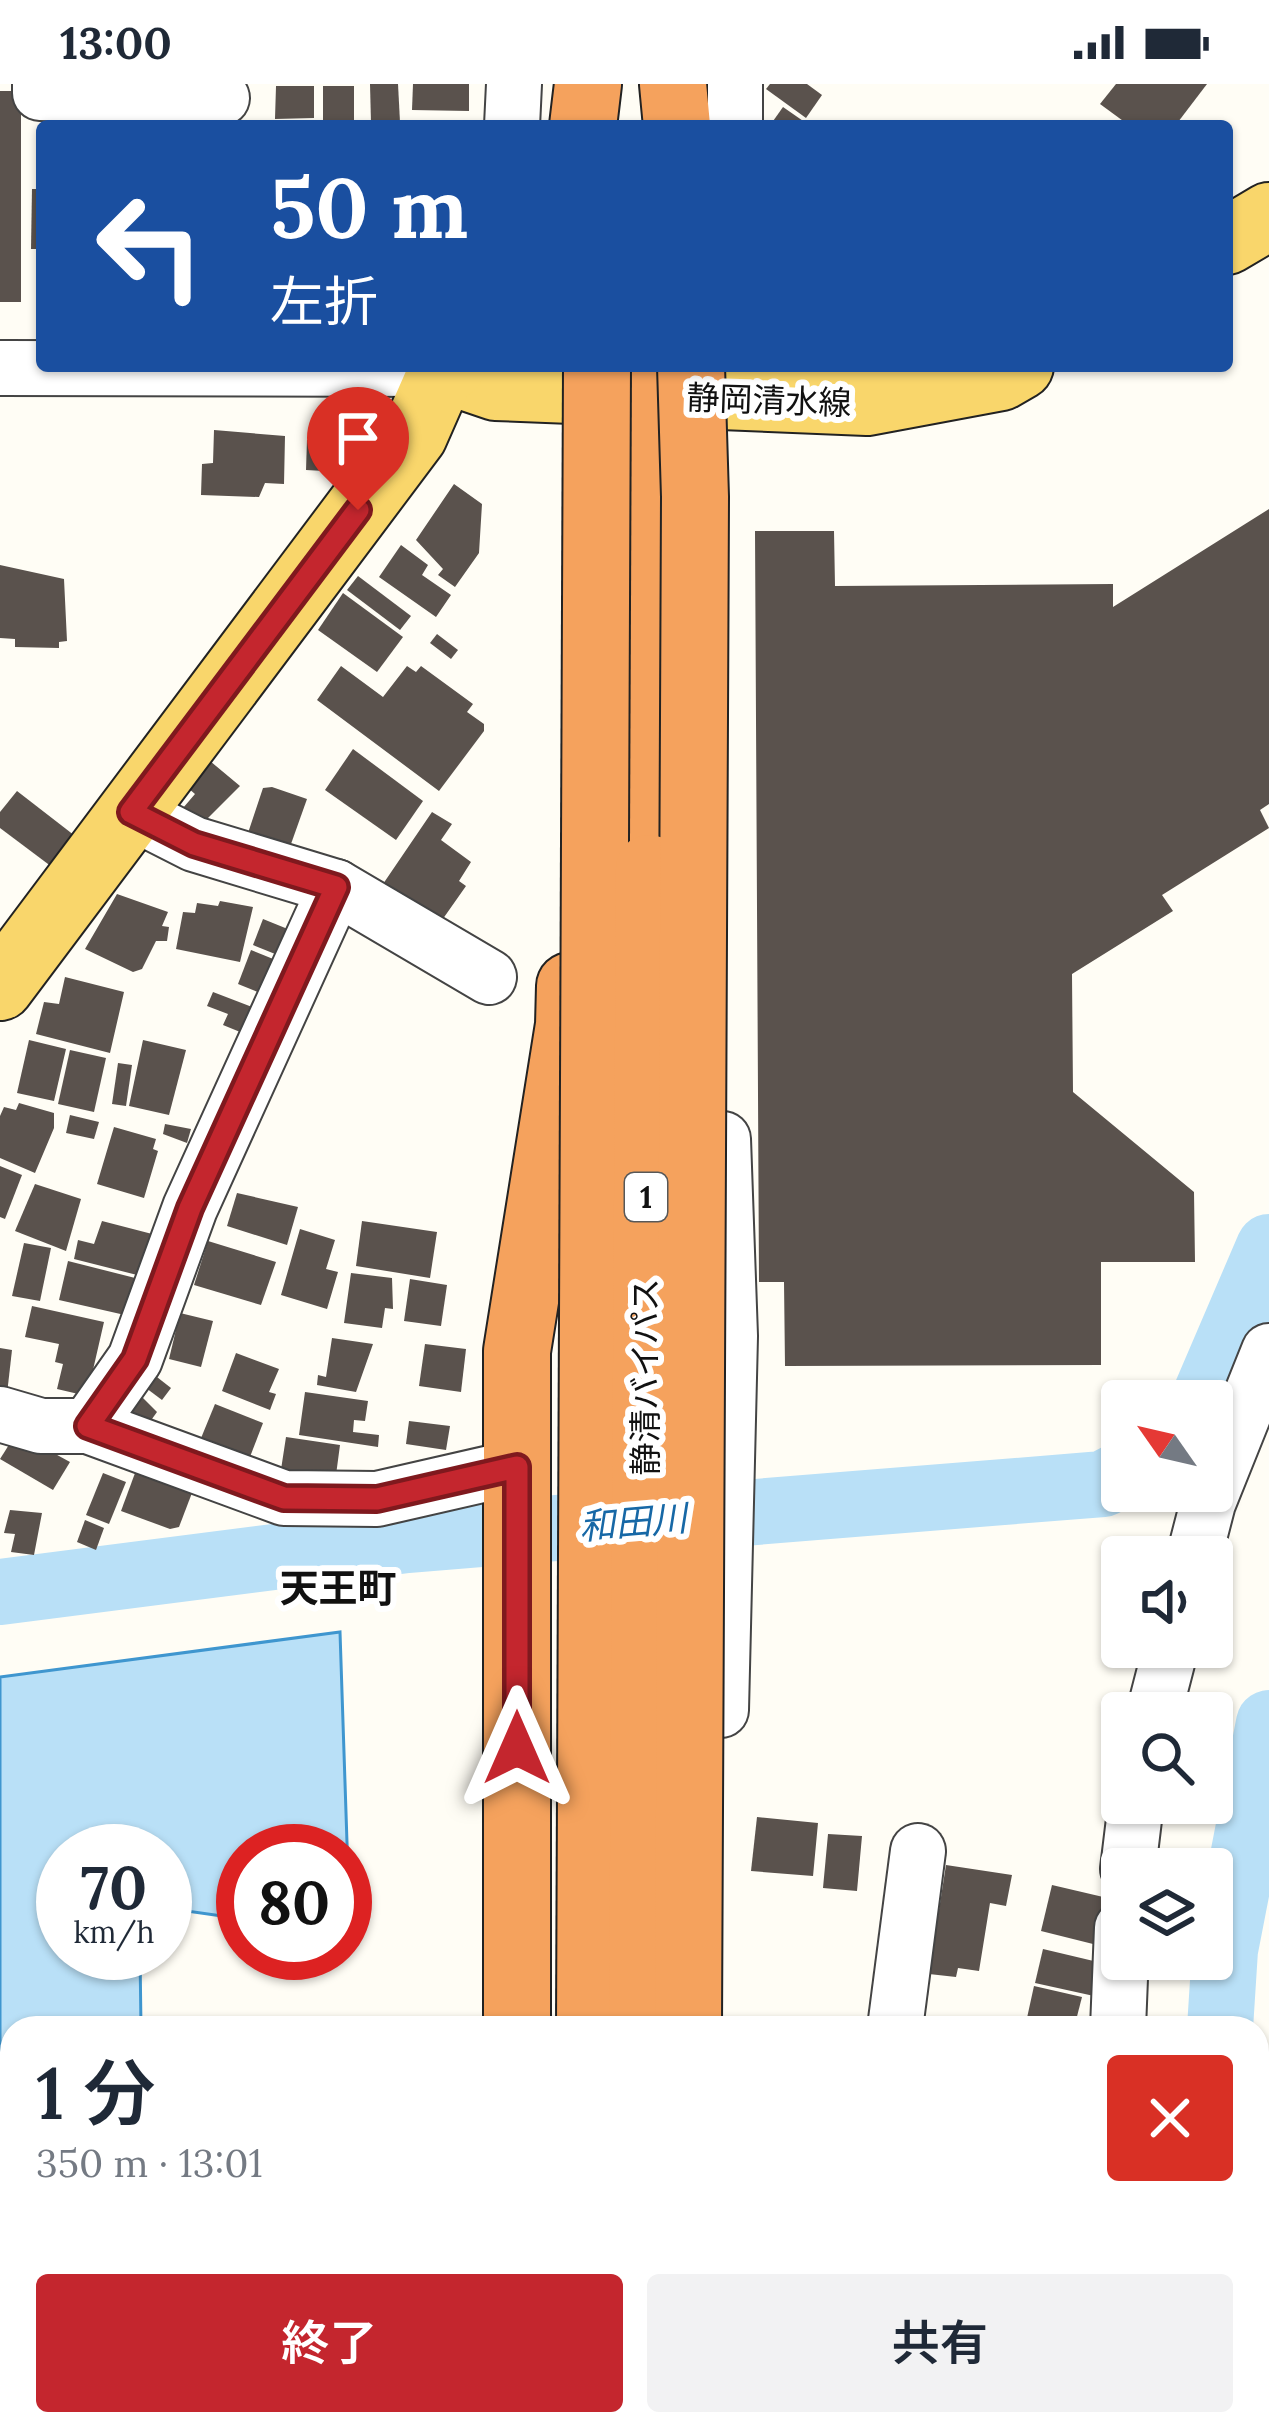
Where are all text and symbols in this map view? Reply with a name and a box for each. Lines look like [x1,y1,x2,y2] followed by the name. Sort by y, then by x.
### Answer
[60,14,172,71] text: 13:00
[270,153,468,261] text: 50 m
[72,168,228,324] icon: left
[270,267,378,336] text: 左折
[686,376,852,424] street label: 静岡清水線
[307,387,409,510] pin
[325,405,391,471] icon: arrive
[625,1173,667,1221] road number: 1
[624,1278,666,1476] street label: 静清バイパス
[1101,1380,1233,1512] north arrow
[1101,1380,1233,1980] map controls
[577,1494,693,1550] water label: 和田川
[1101,1536,1233,1668] button: sound
[279,1563,397,1613] district label: 天王町
[454,1685,580,1811] position arrow
[1101,1692,1233,1824] button: search
[216,1824,372,1980] speed limit sign: 80
[1101,1848,1233,1980] button: layers
[81,1849,147,1925] text: 70
[73,1913,155,1951] text: km/h
[36,2047,155,2139] text: 1 分
[1107,2055,1233,2181] button: close
[36,2138,263,2188] text: 350 m · 13:01
[36,2274,623,2412] button: 終了
[647,2274,1233,2412] button: 共有

